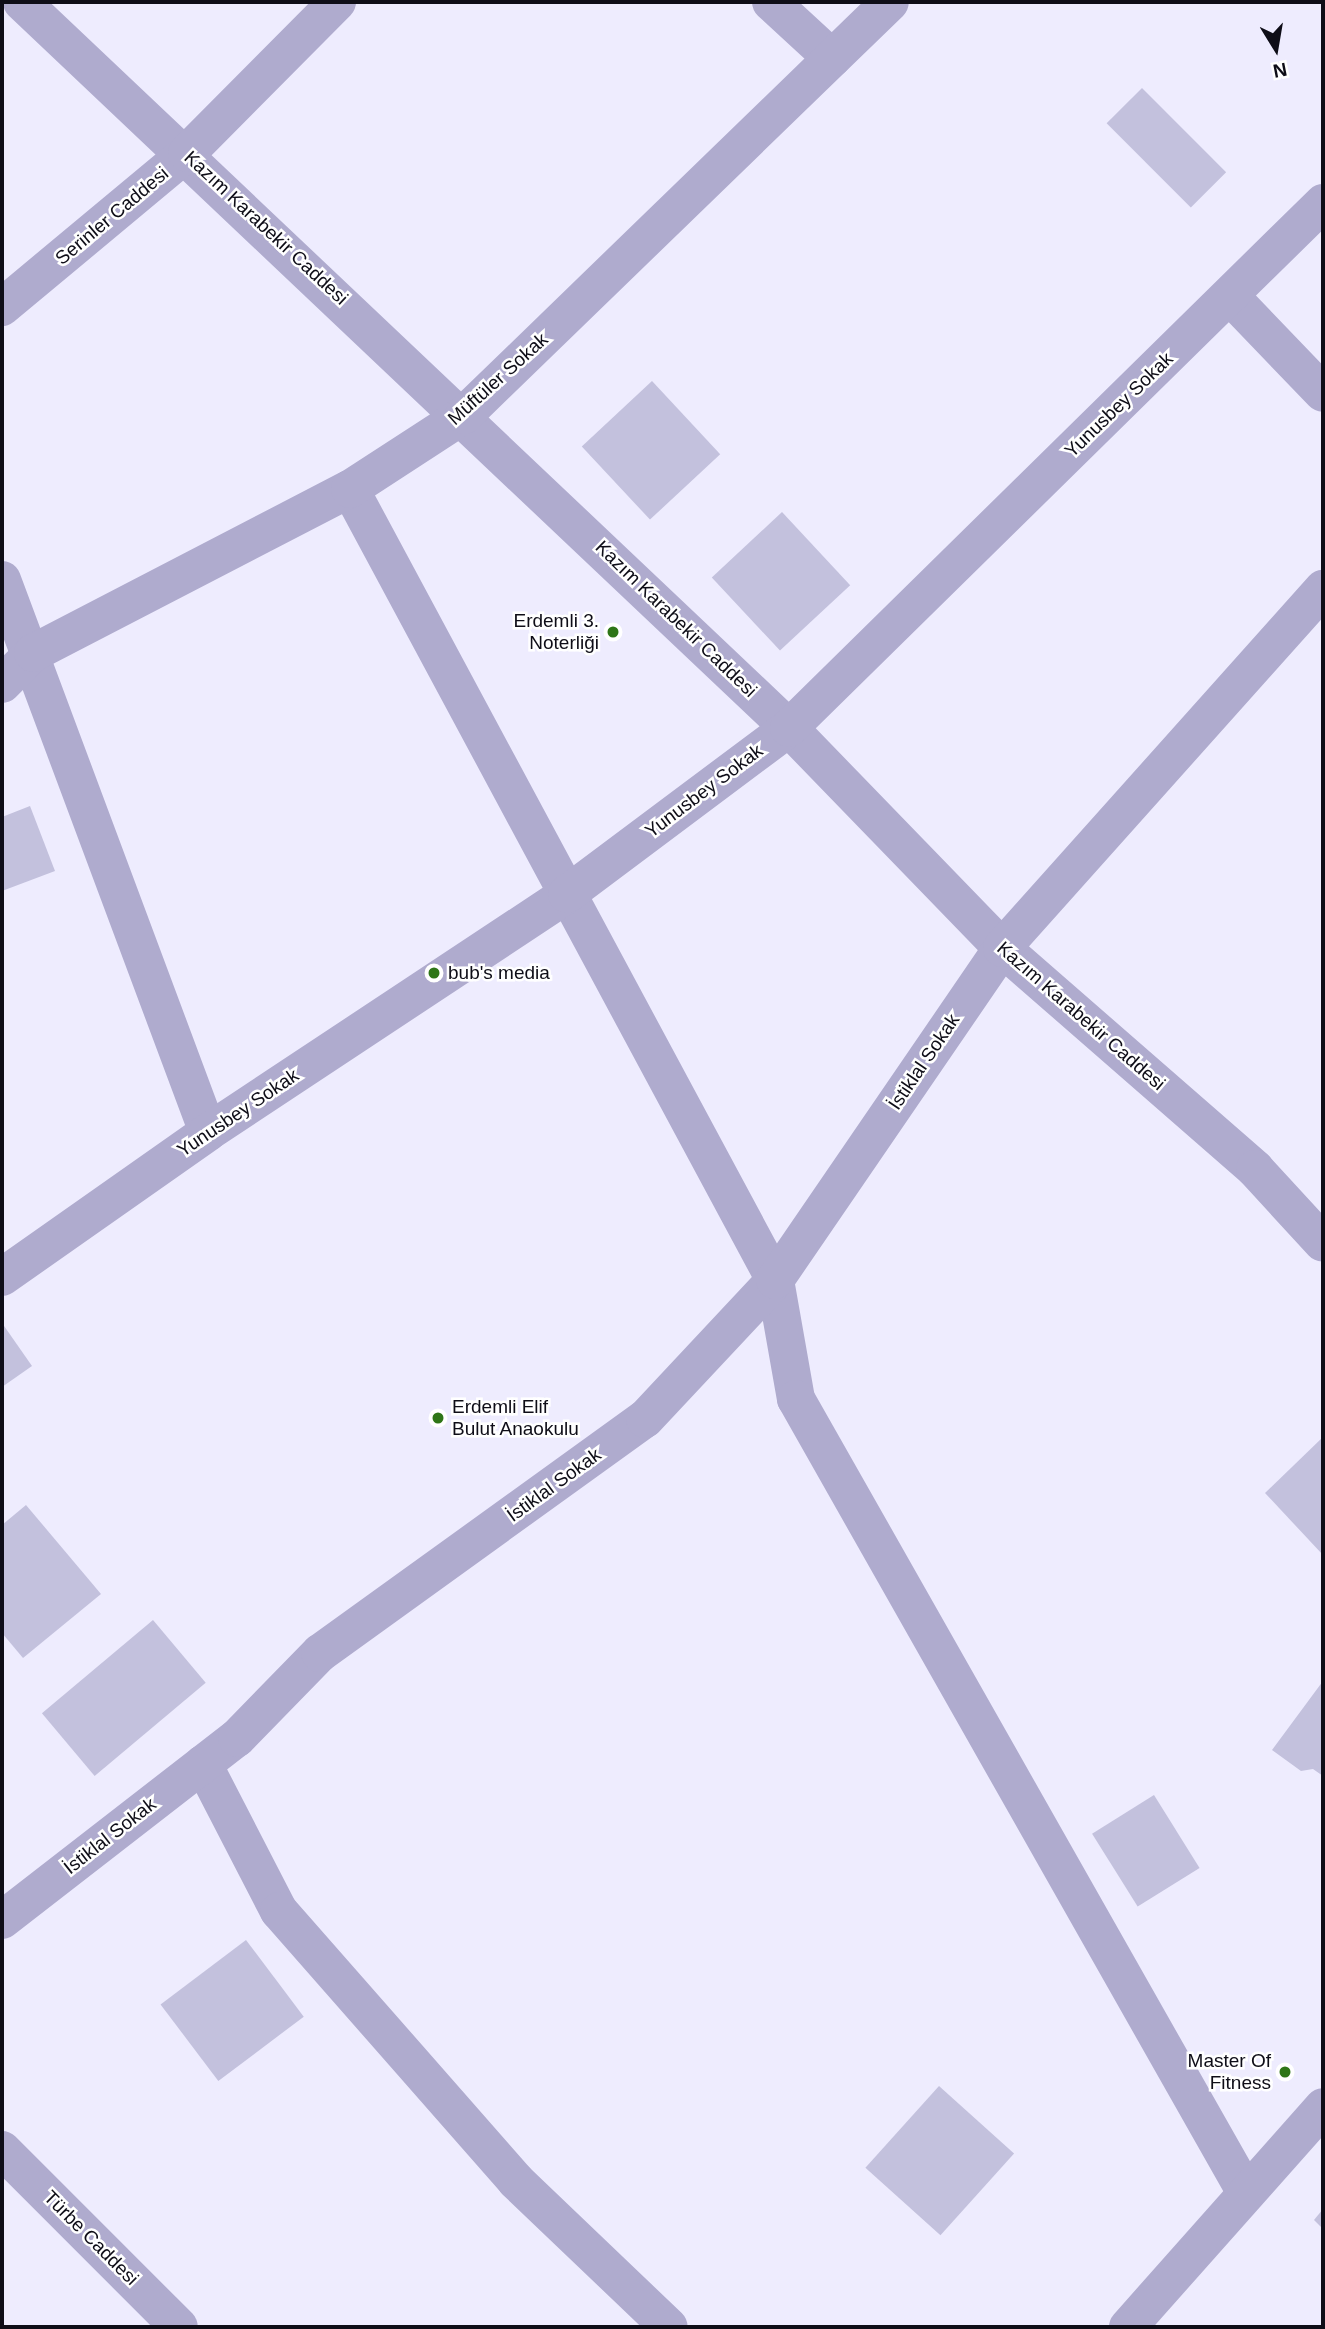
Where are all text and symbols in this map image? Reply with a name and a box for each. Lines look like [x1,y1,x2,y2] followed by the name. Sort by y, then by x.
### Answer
[1241,14,1311,84] north arrow
[1271,58,1289,82] text: N
[179,146,353,310] street label: Kazım Karabekir Caddesi
[51,162,173,270] street label: Serinler Caddesi
[443,328,553,430] street label: Müftüler Sokak
[1060,348,1178,462] street label: Yunusbey Sokak
[591,536,761,702] street label: Kazım Karabekir Caddesi
[513,610,599,654] place label: Erdemli 3. Noterliği
[605,624,621,640] marker: Erdemli 3. Noterliği
[641,739,767,843] street label: Yunusbey Sokak
[992,937,1170,1095] street label: Kazım Karabekir Caddesi
[448,962,550,984] place label: bub's media
[426,965,442,981] marker: bub's media
[884,1010,964,1114] street label: İstiklal Sokak
[173,1064,303,1162] street label: Yunusbey Sokak
[452,1396,580,1440] place label: Erdemli Elif Bulut Anaokulu
[430,1410,446,1426] marker: Erdemli Elif Bulut Anaokulu
[502,1443,606,1527] street label: İstiklal Sokak
[59,1793,161,1879] street label: İstiklal Sokak
[1188,2050,1271,2094] place label: Master Of Fitness
[1277,2064,1293,2080] marker: Master Of Fitness
[39,2186,143,2290] street label: Türbe Caddesi

